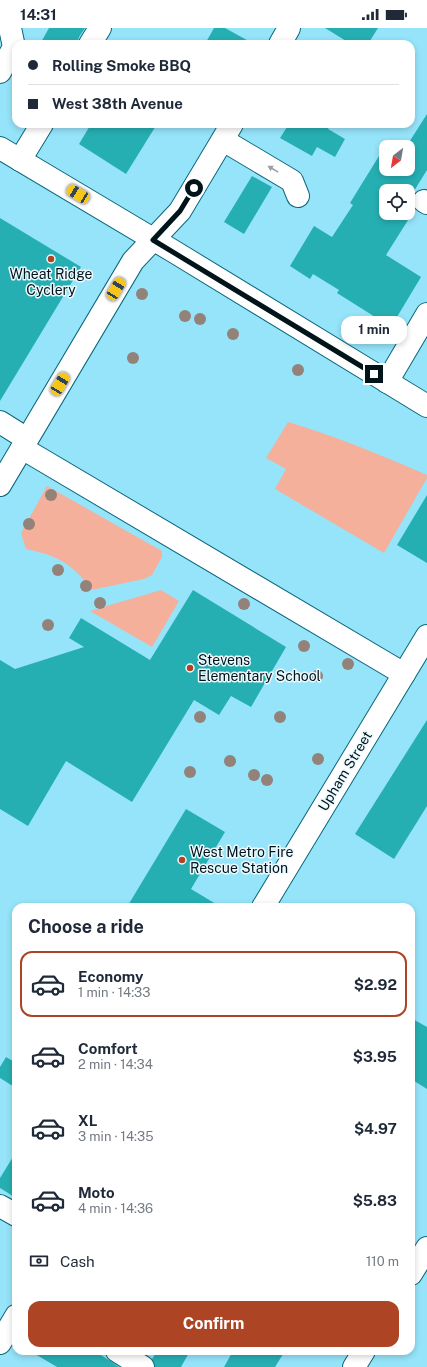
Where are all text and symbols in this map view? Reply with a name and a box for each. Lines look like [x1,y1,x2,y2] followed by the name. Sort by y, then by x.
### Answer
[20,6,57,23] text: 14:31
[52,57,191,74] text: Rolling Smoke BBQ
[52,95,183,112] text: West 38th Avenue
[379,140,415,176] north arrow
[379,140,415,220] map controls
[267,166,279,173] one-way arrow
[185,179,203,197] route start
[65,183,91,205] car
[379,184,415,220] button: locate
[46,254,56,264] marker: Wheat Ridge Cyclery
[9,266,93,298] place label: Wheat Ridge Cyclery
[105,276,127,302] car
[341,316,407,344] callout: 1 min
[358,322,390,337] text: 1 min
[365,365,383,383] route end
[49,371,71,397] car
[198,652,321,684] place label: Stevens Elementary School
[185,663,195,673] marker: Stevens Elementary School
[315,728,375,814] street label: Upham Street
[190,844,294,876] place label: West Metro Fire Rescue Station
[177,855,187,865] marker: West Metro Fire Rescue Station
[28,916,144,937] text: Choose a ride
[30,966,66,1002] icon: car
[78,968,143,985] text: Economy
[354,976,397,993] text: $2.92
[78,985,150,1000] text: 1 min · 14:33
[30,1038,66,1074] icon: car
[78,1040,138,1057] text: Comfort
[353,1048,397,1065] text: $3.95
[78,1057,153,1072] text: 2 min · 14:34
[30,1110,66,1146] icon: car
[78,1112,97,1129] text: XL
[354,1120,397,1137] text: $4.97
[78,1129,154,1144] text: 3 min · 14:35
[30,1182,66,1218] icon: car
[78,1184,115,1201] text: Moto
[353,1192,397,1209] text: $5.83
[78,1201,153,1216] text: 4 min · 14:36
[28,1250,50,1272] icon: cash
[60,1253,95,1270] text: Cash
[366,1254,399,1269] text: 110 m
[28,1301,399,1347] button: Confirm

